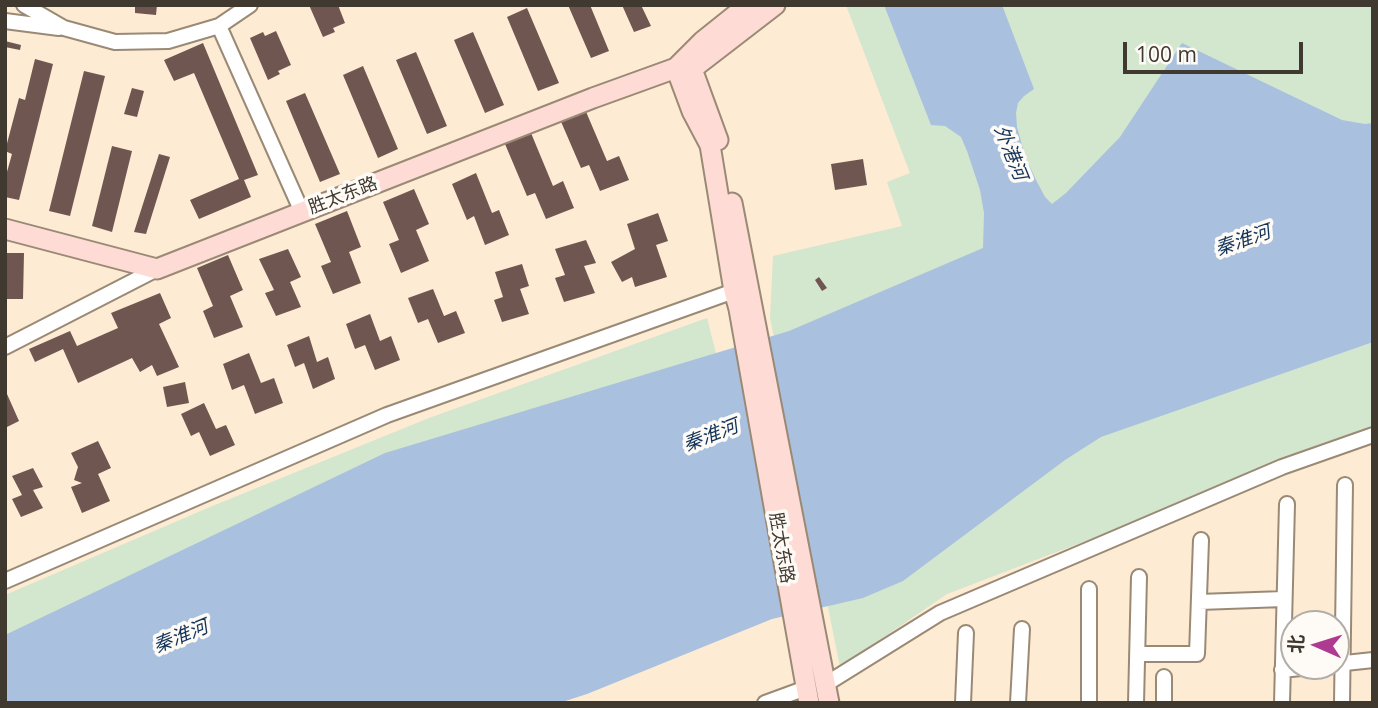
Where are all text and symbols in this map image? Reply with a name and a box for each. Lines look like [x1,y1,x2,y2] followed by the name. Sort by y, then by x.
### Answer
[1126,28,1306,72] scale bar
[1136,40,1197,68] text: 100 m
[989,122,1031,184] water label: 外港河
[306,173,380,219] street label: 胜太东路
[1212,221,1274,261] water label: 秦淮河
[680,415,742,457] water label: 秦淮河
[764,511,798,585] street label: 胜太东路
[1280,610,1350,680] north arrow
[150,616,212,658] water label: 秦淮河
[1283,634,1310,654] text: 北

